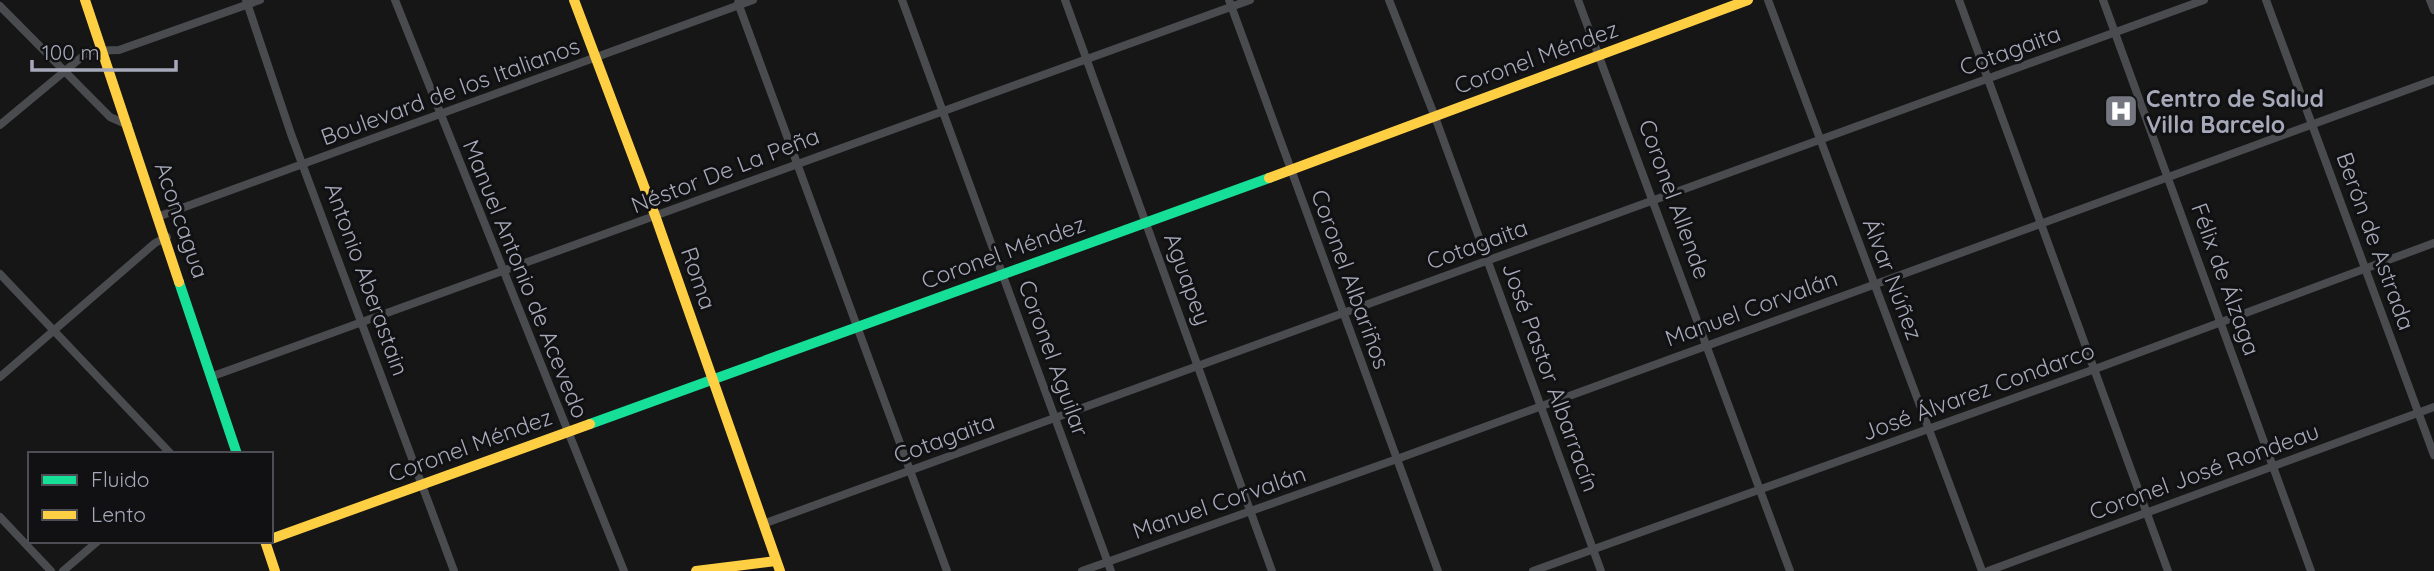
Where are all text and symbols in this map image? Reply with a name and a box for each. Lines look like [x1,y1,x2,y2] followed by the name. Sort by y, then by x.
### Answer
[1450,14,1622,100] street label: Coronel Méndez
[1955,18,2065,82] street label: Cotagaita
[32,28,175,72] scale bar
[317,31,583,151] street label: Boulevard de los Italianos
[42,39,100,65] text: 100 m
[2146,84,2324,139] place label: Centro de Salud Villa Barcelo
[2102,92,2140,130] hospital icon: Centro de Salud Villa Barcelo
[1633,115,1717,283] street label: Coronel Allende
[627,121,823,219] street label: Néstor De La Peña
[457,136,595,422] street label: Manuel Antonio de Acevedo
[2330,148,2422,334] street label: Berón de Astrada
[149,158,215,282] street label: Aconcagua
[319,179,415,379] street label: Antonio Aberastain
[1305,185,1397,373] street label: Coronel Albariños
[2185,199,2267,359] street label: Félix de Álzaga
[917,209,1089,295] street label: Coronel Méndez
[1422,212,1532,276] street label: Cotagaita
[1857,214,1929,344] street label: Álvar Núñez
[1158,229,1218,329] street label: Aguapey
[675,243,723,313] street label: Roma
[1496,258,1606,496] street label: José Pastor Albarracín
[1661,263,1841,353] street label: Manuel Corvalán
[1012,276,1096,440] street label: Coronel Aguilar
[1858,335,2098,447] street label: José Álvarez Condarco
[384,402,556,488] street label: Coronel Méndez
[889,406,999,470] street label: Cotagaita
[2085,416,2323,526] street label: Coronel José Rondeau
[28,452,273,543] legend
[1129,459,1309,545] street label: Manuel Corvalán
[91,466,149,492] text: Fluido
[91,501,146,527] text: Lento

